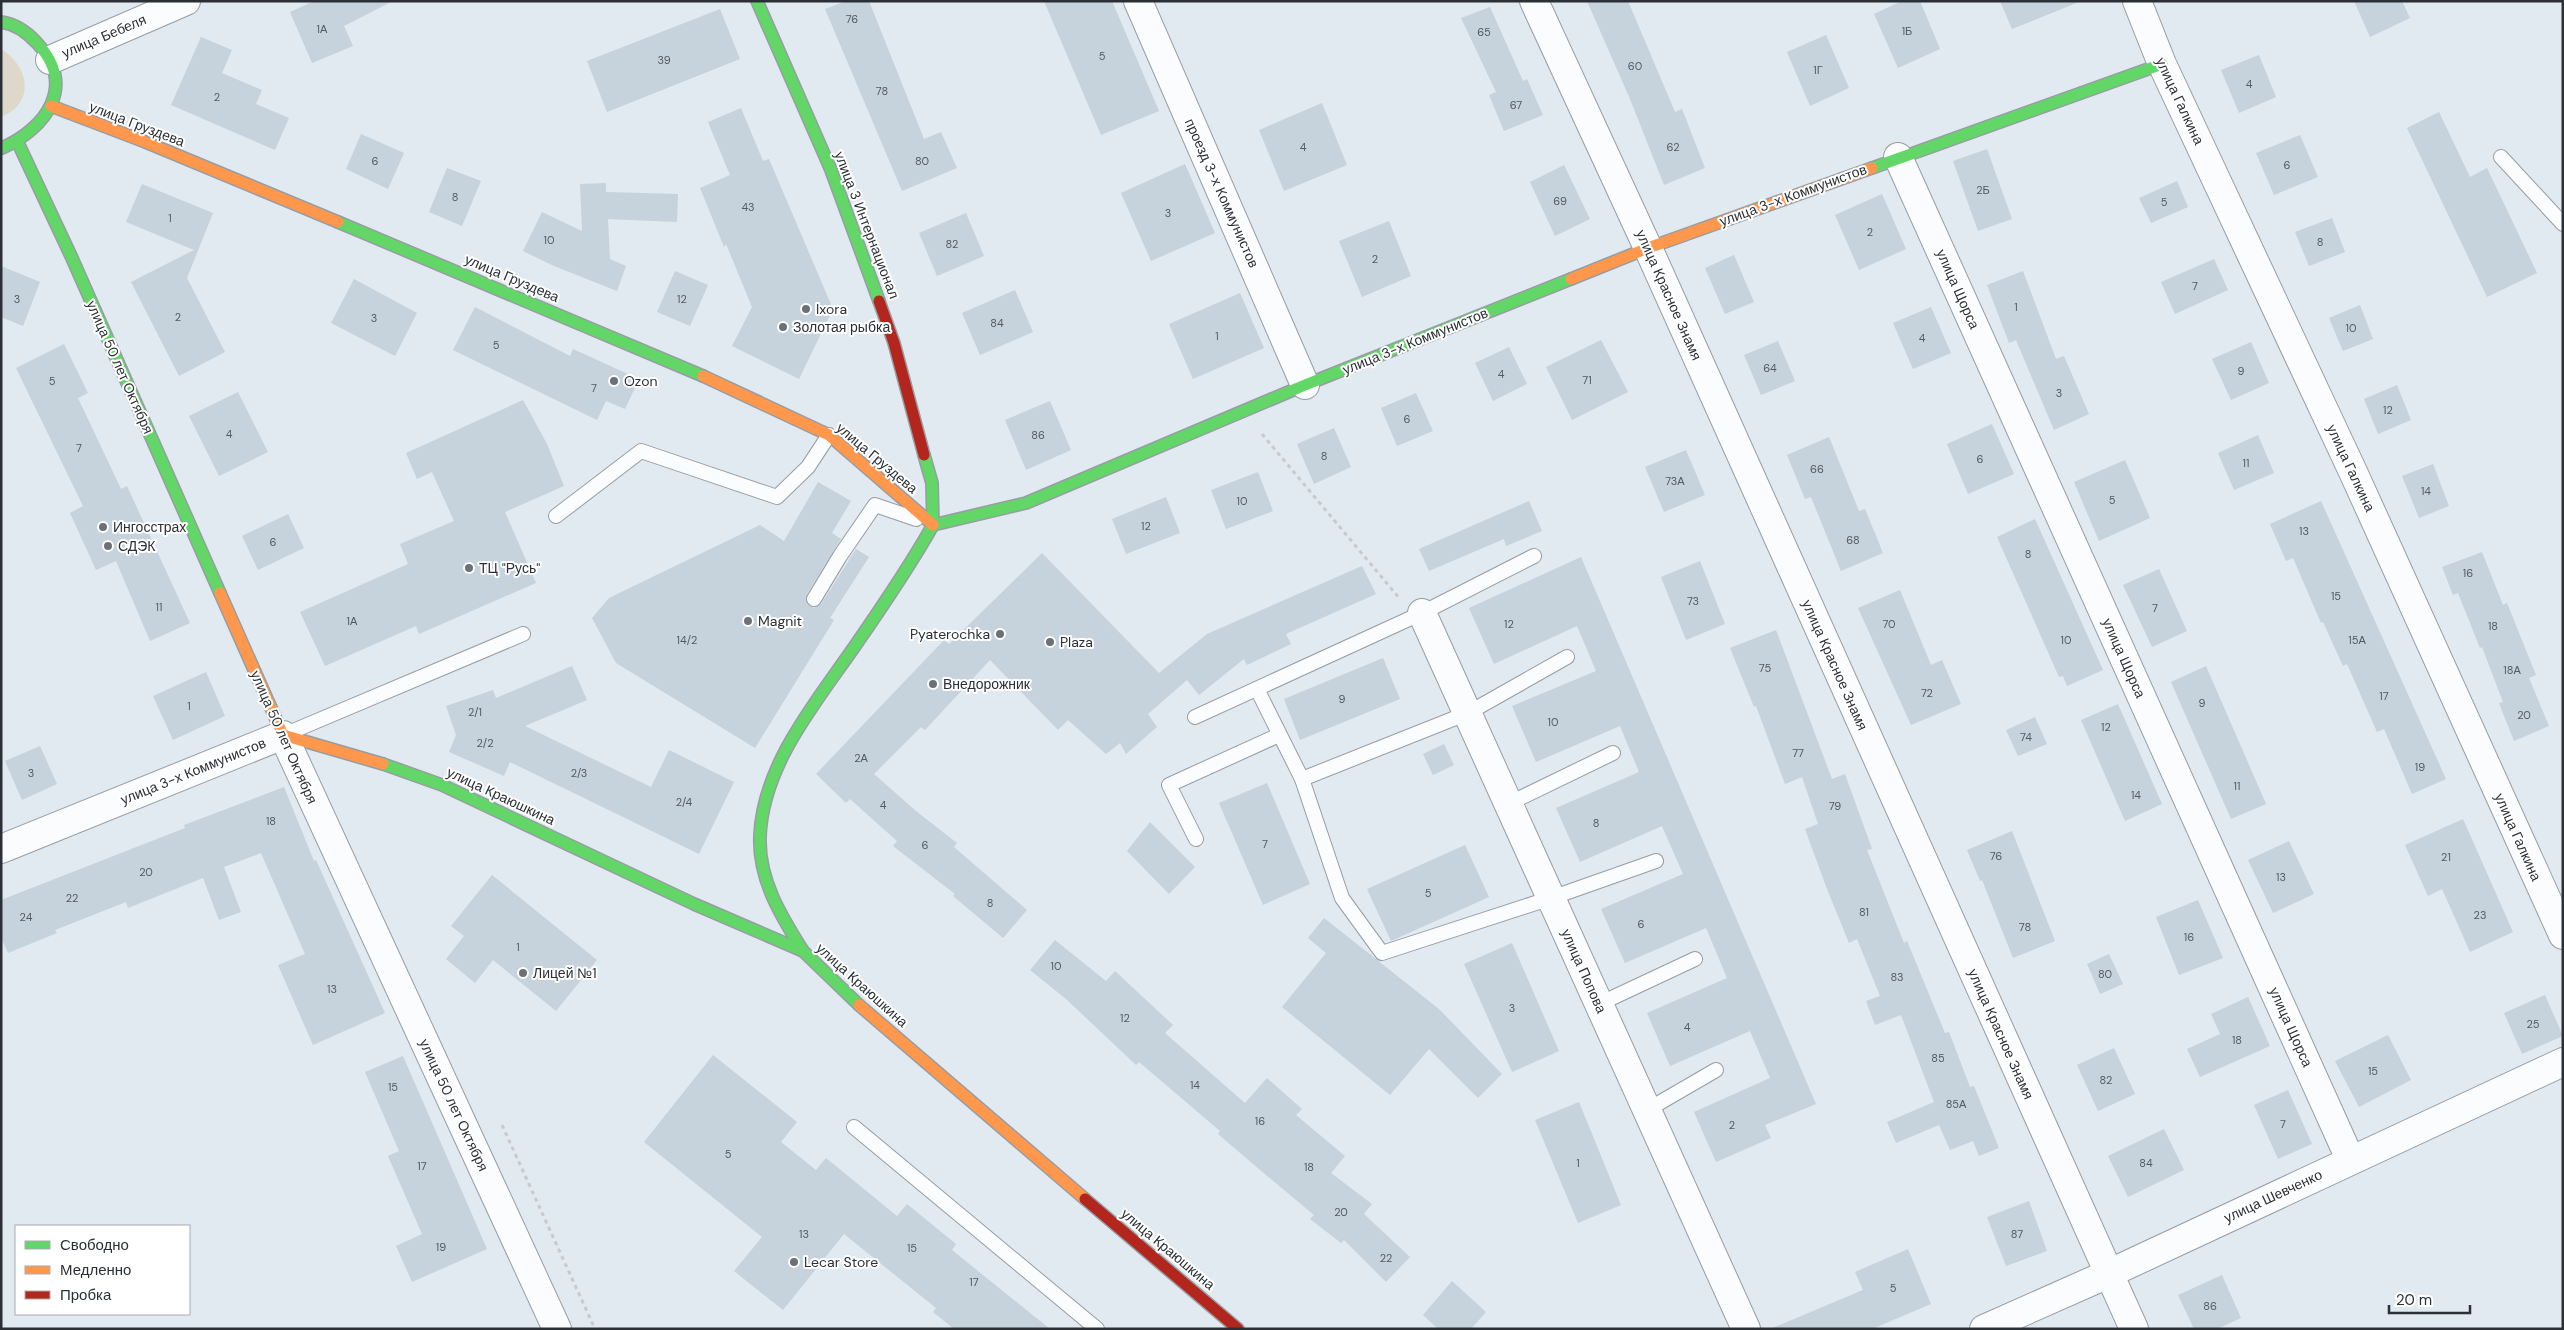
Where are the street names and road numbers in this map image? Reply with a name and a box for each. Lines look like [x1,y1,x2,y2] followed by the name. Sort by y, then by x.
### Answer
[59,10,149,62] street label: улица Бебеля
[2152,54,2208,148] street label: улица Галкина
[87,98,187,151] street label: улица Груздева
[1181,116,1263,270] street label: проезд 3-х Коммунистов
[831,149,903,301] street label: улица 3 Интернационал
[1717,160,1869,230] street label: улица 3-х Коммунистов
[1632,227,1706,363] street label: улица Красное Знамя
[1932,246,1984,332] street label: улица Щорса
[462,250,562,306] street label: улица Груздева
[82,298,158,436] street label: улица 50 лет Октября
[1340,304,1490,378] street label: улица 3-х Коммунистов
[833,419,922,497] street label: улица Груздева
[2323,421,2379,515] street label: улица Галкина
[1798,597,1872,733] street label: улица Красное Знамя
[2098,615,2150,701] street label: улица Щорса
[246,668,322,806] street label: улица 50 лет Октября
[118,734,268,808] street label: улица 3-х Коммунистов
[444,763,558,829] street label: улица Краюшкина
[2491,790,2546,884] street label: улица Галкина
[1557,926,1611,1016] street label: улица Попова
[812,939,912,1031] street label: улица Краюшкина
[1964,966,2038,1102] street label: улица Красное Знамя
[2265,984,2317,1070] street label: улица Щорса
[415,1036,493,1174] street label: улица 50 лет Октября
[2221,1165,2325,1227] street label: улица Шевченко
[1117,1204,1219,1294] street label: улица Краюшкина

